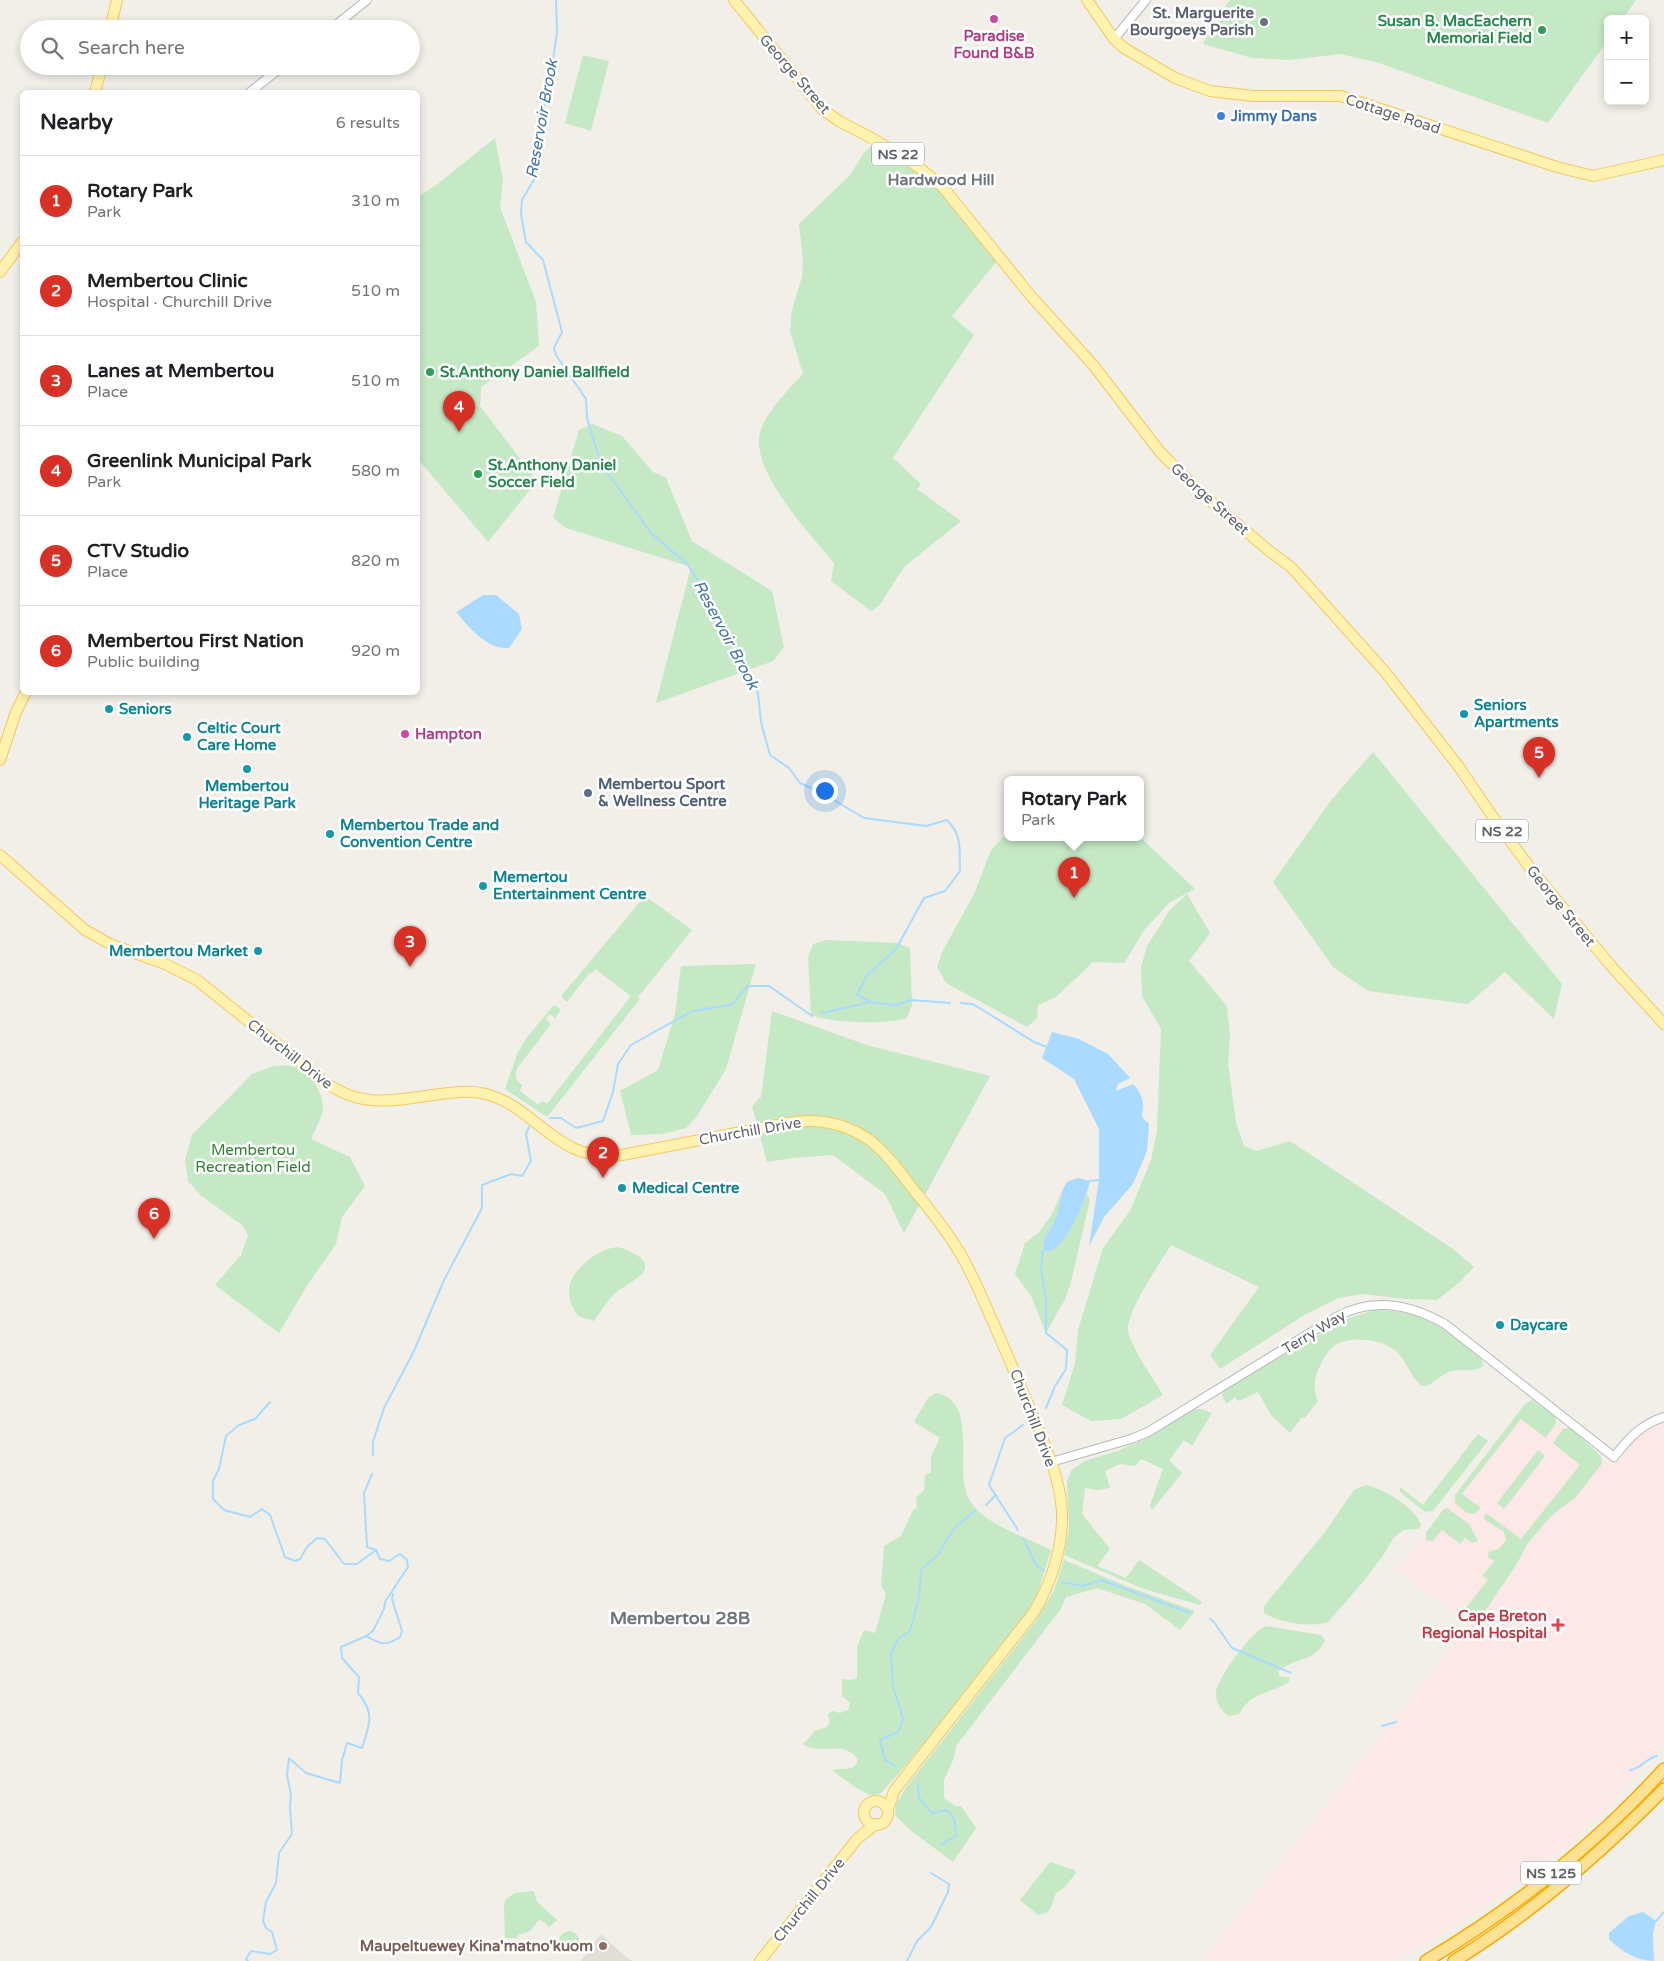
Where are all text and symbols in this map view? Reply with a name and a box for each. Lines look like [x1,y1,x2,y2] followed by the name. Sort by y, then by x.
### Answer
[1130,4,1254,40] place label: St. Marguerite Bourgoeys Parish
[1378,12,1532,47] place label: Susan B. MacEachern Memorial Field
[988,13,1000,25] marker: Paradise Found B&B
[1604,15,1649,105] map controls
[1604,15,1649,60] button: +
[1258,16,1270,28] marker: St. Marguerite Bourgoeys Parish
[20,20,420,75] search box
[1536,24,1548,36] marker: Susan B. MacEachern Memorial Field
[953,27,1035,62] place label: Paradise Found B&B
[756,31,835,118] street label: George Street
[38,34,66,62] icon: search
[78,37,185,59] text: Search here
[522,57,563,180] water label: Reservoir Brook
[1604,60,1649,105] button: −
[1343,90,1443,138] street label: Cottage Road
[1230,107,1317,126] place label: Jimmy Dans
[40,110,113,135] text: Nearby
[1215,110,1227,122] marker: Jimmy Dans
[336,113,400,133] text: 6 results
[872,142,924,166] road number: NS 22
[887,170,995,190] district label: Hardwood Hill
[87,180,193,202] text: Rotary Park
[51,191,61,211] text: 1
[351,191,400,211] text: 310 m
[87,202,121,222] text: Park
[87,270,248,292] text: Membertou Clinic
[51,281,61,301] text: 2
[351,281,400,301] text: 510 m
[87,292,272,312] text: Hospital · Churchill Drive
[87,360,274,382] text: Lanes at Membertou
[440,363,630,382] place label: St.Anthony Daniel Ballfield
[424,366,436,378] marker: St.Anthony Daniel Ballfield
[51,371,61,391] text: 3
[351,371,400,391] text: 510 m
[87,382,128,402] text: Place
[443,391,475,432] pin: 4
[87,450,312,472] text: Greenlink Municipal Park
[488,456,616,491] place label: St.Anthony Daniel Soccer Field
[1167,459,1253,539] street label: George Street
[51,461,61,481] text: 4
[351,461,400,481] text: 580 m
[472,468,484,480] marker: St.Anthony Daniel Soccer Field
[87,472,121,492] text: Park
[87,540,189,562] text: CTV Studio
[51,551,61,571] text: 5
[351,551,400,571] text: 820 m
[87,562,128,582] text: Place
[689,577,764,694] water label: Reservoir Brook
[87,630,304,652] text: Membertou First Nation
[51,641,61,661] text: 6
[351,641,400,661] text: 920 m
[87,652,200,672] text: Public building
[1474,696,1559,732] place label: Seniors Apartments
[119,700,172,718] place label: Seniors
[103,703,115,715] marker: Seniors
[1458,708,1470,720] marker: Seniors Apartments
[197,719,281,754] place label: Celtic Court Care Home
[415,725,482,744] place label: Hampton
[399,728,411,740] marker: Hampton
[181,731,193,743] marker: Celtic Court Care Home
[1523,737,1555,778] pin: 5
[241,763,253,775] marker: Membertou Heritage Park
[598,775,727,810] place label: Membertou Sport & Wellness Centre
[1004,776,1144,841] popup
[198,777,296,813] place label: Membertou Heritage Park
[812,778,838,804] your location
[582,787,594,799] marker: Membertou Sport & Wellness Centre
[1021,788,1127,810] text: Rotary Park
[1021,810,1055,830] text: Park
[340,816,499,851] place label: Membertou Trade and Convention Centre
[1476,819,1528,842] road number: NS 22
[324,828,336,840] marker: Membertou Trade and Convention Centre
[1058,857,1090,898] pin: 1
[1523,862,1599,950] street label: George Street
[493,868,647,903] place label: Memertou Entertainment Centre
[477,880,489,892] marker: Memertou Entertainment Centre
[394,926,426,967] pin: 3
[109,942,248,960] place label: Membertou Market
[252,945,264,957] marker: Membertou Market
[244,1015,336,1093] street label: Churchill Drive
[698,1113,802,1149] street label: Churchill Drive
[587,1137,619,1178] pin: 2
[195,1141,311,1176] park label: Membertou Recreation Field
[632,1179,740,1197] place label: Medical Centre
[616,1182,628,1194] marker: Medical Centre
[138,1198,170,1239] pin: 6
[1279,1306,1349,1358] street label: Terry Way
[1510,1316,1568,1335] place label: Daycare
[1494,1319,1506,1331] marker: Daycare
[1006,1367,1060,1469] street label: Churchill Drive
[610,1607,750,1629] district label: Membertou 28B
[1422,1607,1547,1643] place label: Cape Breton Regional Hospital
[1551,1618,1565,1632] marker: Cape Breton Regional Hospital
[769,1854,849,1946] street label: Churchill Drive
[1521,1862,1581,1885] road number: NS 125
[360,1937,593,1956] place label: Maupeltuewey Kina'matno'kuom
[597,1940,609,1952] marker: Maupeltuewey Kina'matno'kuom

